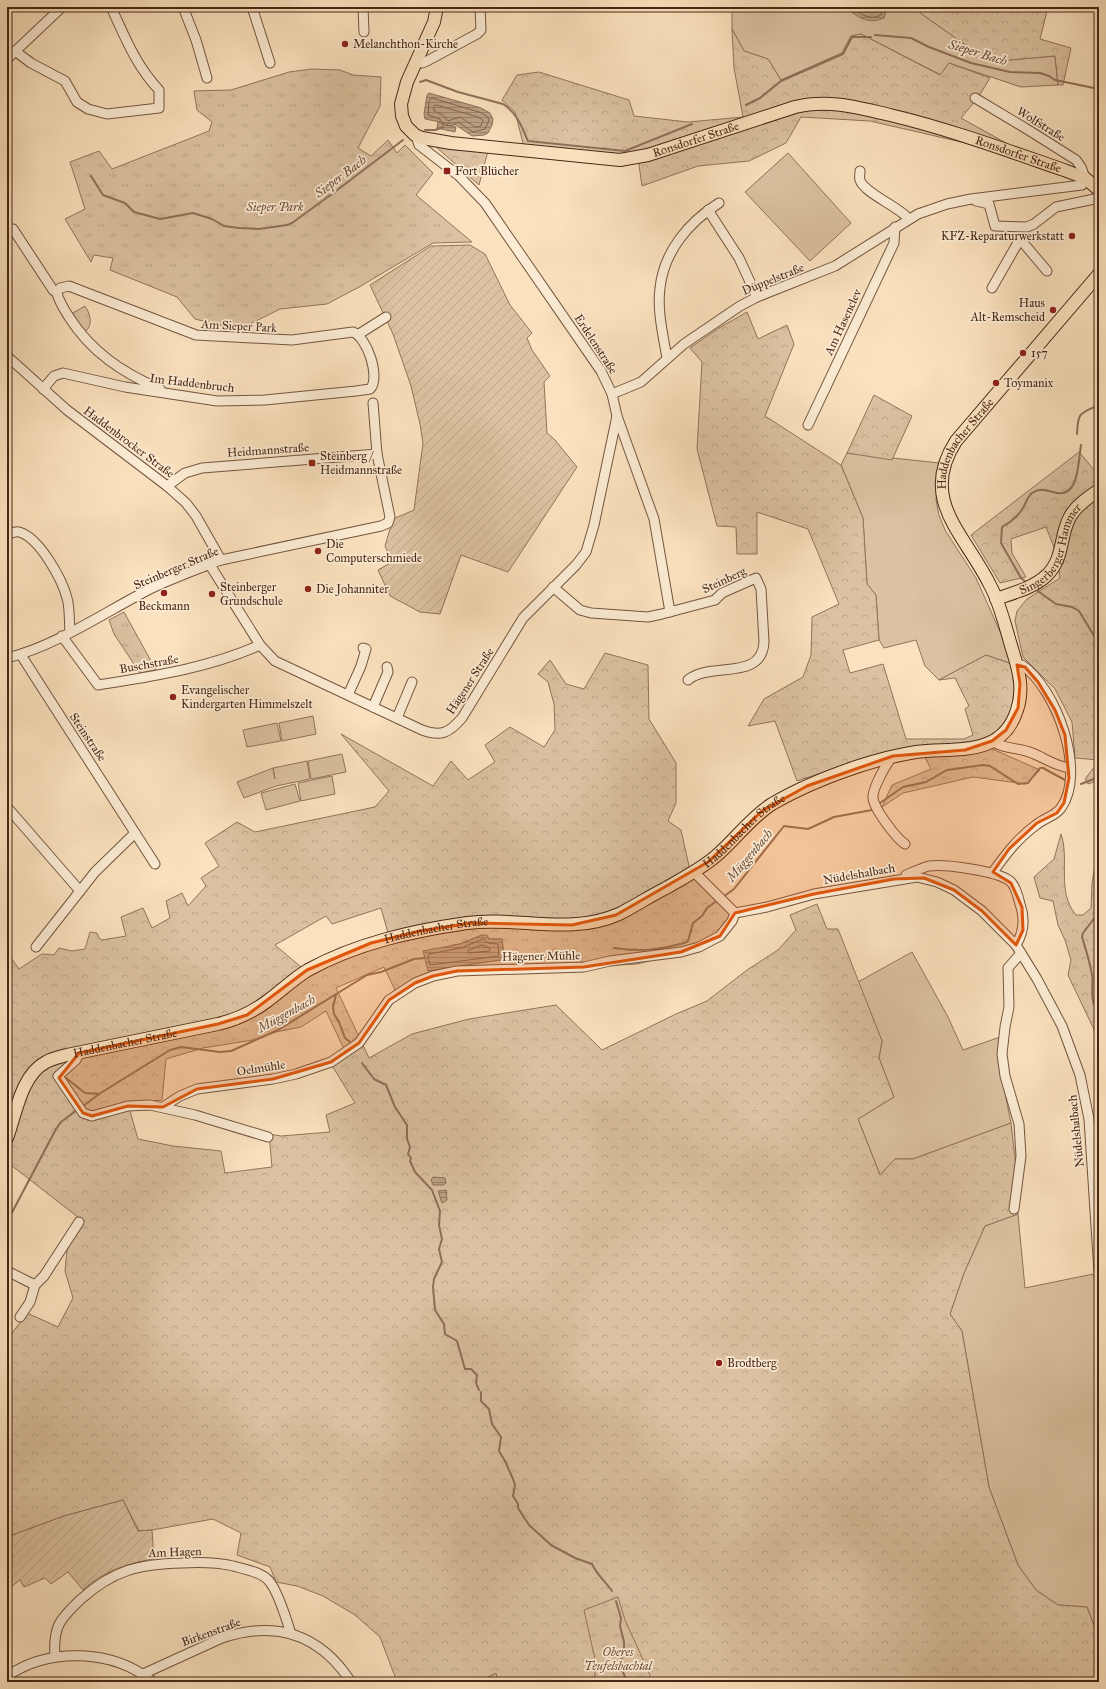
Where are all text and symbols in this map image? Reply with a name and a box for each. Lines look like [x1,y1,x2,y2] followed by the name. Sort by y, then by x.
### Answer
[945,36,1010,70] water label: Sieper Bach
[353,37,458,51] place label: Melanchthon-Kirche
[340,39,350,49] marker: Melanchthon-Kirche
[1015,104,1067,144] street label: Wolfstraße
[651,119,741,160] street label: Ronsdorfer Straße
[974,133,1063,176] street label: Ronsdorfer Straße
[311,152,370,202] water label: Sieper Bach
[455,164,519,178] place label: Fort Blücher
[442,166,452,176] marker: Fort Blücher
[246,200,304,215] park label: Sieper Park
[941,229,1065,243] place label: KFZ-Reparaturwerkstatt
[1067,231,1077,241] marker: KFZ-Reparaturwerkstatt
[740,260,806,298] street label: Düppelstraße
[821,286,865,358] street label: Am Hasenclev
[970,296,1045,324] place label: Haus Alt-Remscheid
[1048,305,1058,315] marker: Haus Alt-Remscheid
[572,312,620,376] street label: Erdelenstraße
[200,317,278,335] street label: Am Sieper Park
[1031,346,1048,360] place label: 157
[1018,348,1028,358] marker: 157
[149,371,235,395] street label: Im Haddenbruch
[1004,376,1054,390] place label: Toymanix
[991,378,1001,388] marker: Toymanix
[935,395,997,490] street label: Haddenbacher Straße
[81,403,177,481] street label: Haddenbrocker Straße
[227,440,309,460] street label: Heidmannstraße
[320,449,402,477] place label: Steinberg / Heidmannstraße
[307,458,317,468] marker: Steinberg / Heidmannstraße
[1017,500,1084,597] street label: Singerberger Hammer
[326,537,422,565] place label: Die Computerschmiede
[131,544,221,593] street label: Steinberger Straße
[313,546,323,556] marker: Die Computerschmiede
[700,564,749,597] street label: Steinberg
[220,580,283,608] place label: Steinberger Grundschule
[316,582,389,597] place label: Die Johanniter
[303,584,313,594] marker: Die Johanniter
[159,588,169,598] marker: Beckmann
[207,589,217,599] marker: Steinberger Grundschule
[138,599,190,613] place label: Beckmann
[443,645,498,717] street label: Hägener Straße
[118,652,180,676] street label: Buschstraße
[181,683,313,712] place label: Evangelischer Kindergarten Himmelszelt
[168,692,178,702] marker: Evangelischer Kindergarten Himmelszelt
[67,710,109,764] street label: Steinstraße
[700,791,788,871] street label: Haddenbacher Straße
[722,826,777,887] water label: Müggenbach
[822,861,896,887] street label: Nüdelshalbach
[383,914,488,946] street label: Haddenbacher Straße
[502,948,580,965] street label: Hägener Mühle
[253,991,319,1037] water label: Müggenbach
[72,1026,178,1061] street label: Haddenbacher Straße
[236,1057,286,1079] street label: Oelmühle
[1065,1094,1087,1168] street label: Nüdelshalbach
[727,1356,777,1371] place label: Brodtberg
[714,1358,724,1368] marker: Brodtberg
[147,1544,202,1561] street label: Am Hagen
[179,1615,243,1649] street label: Birkenstraße
[584,1645,654,1673] park label: Oberes Teufelsbachtal

